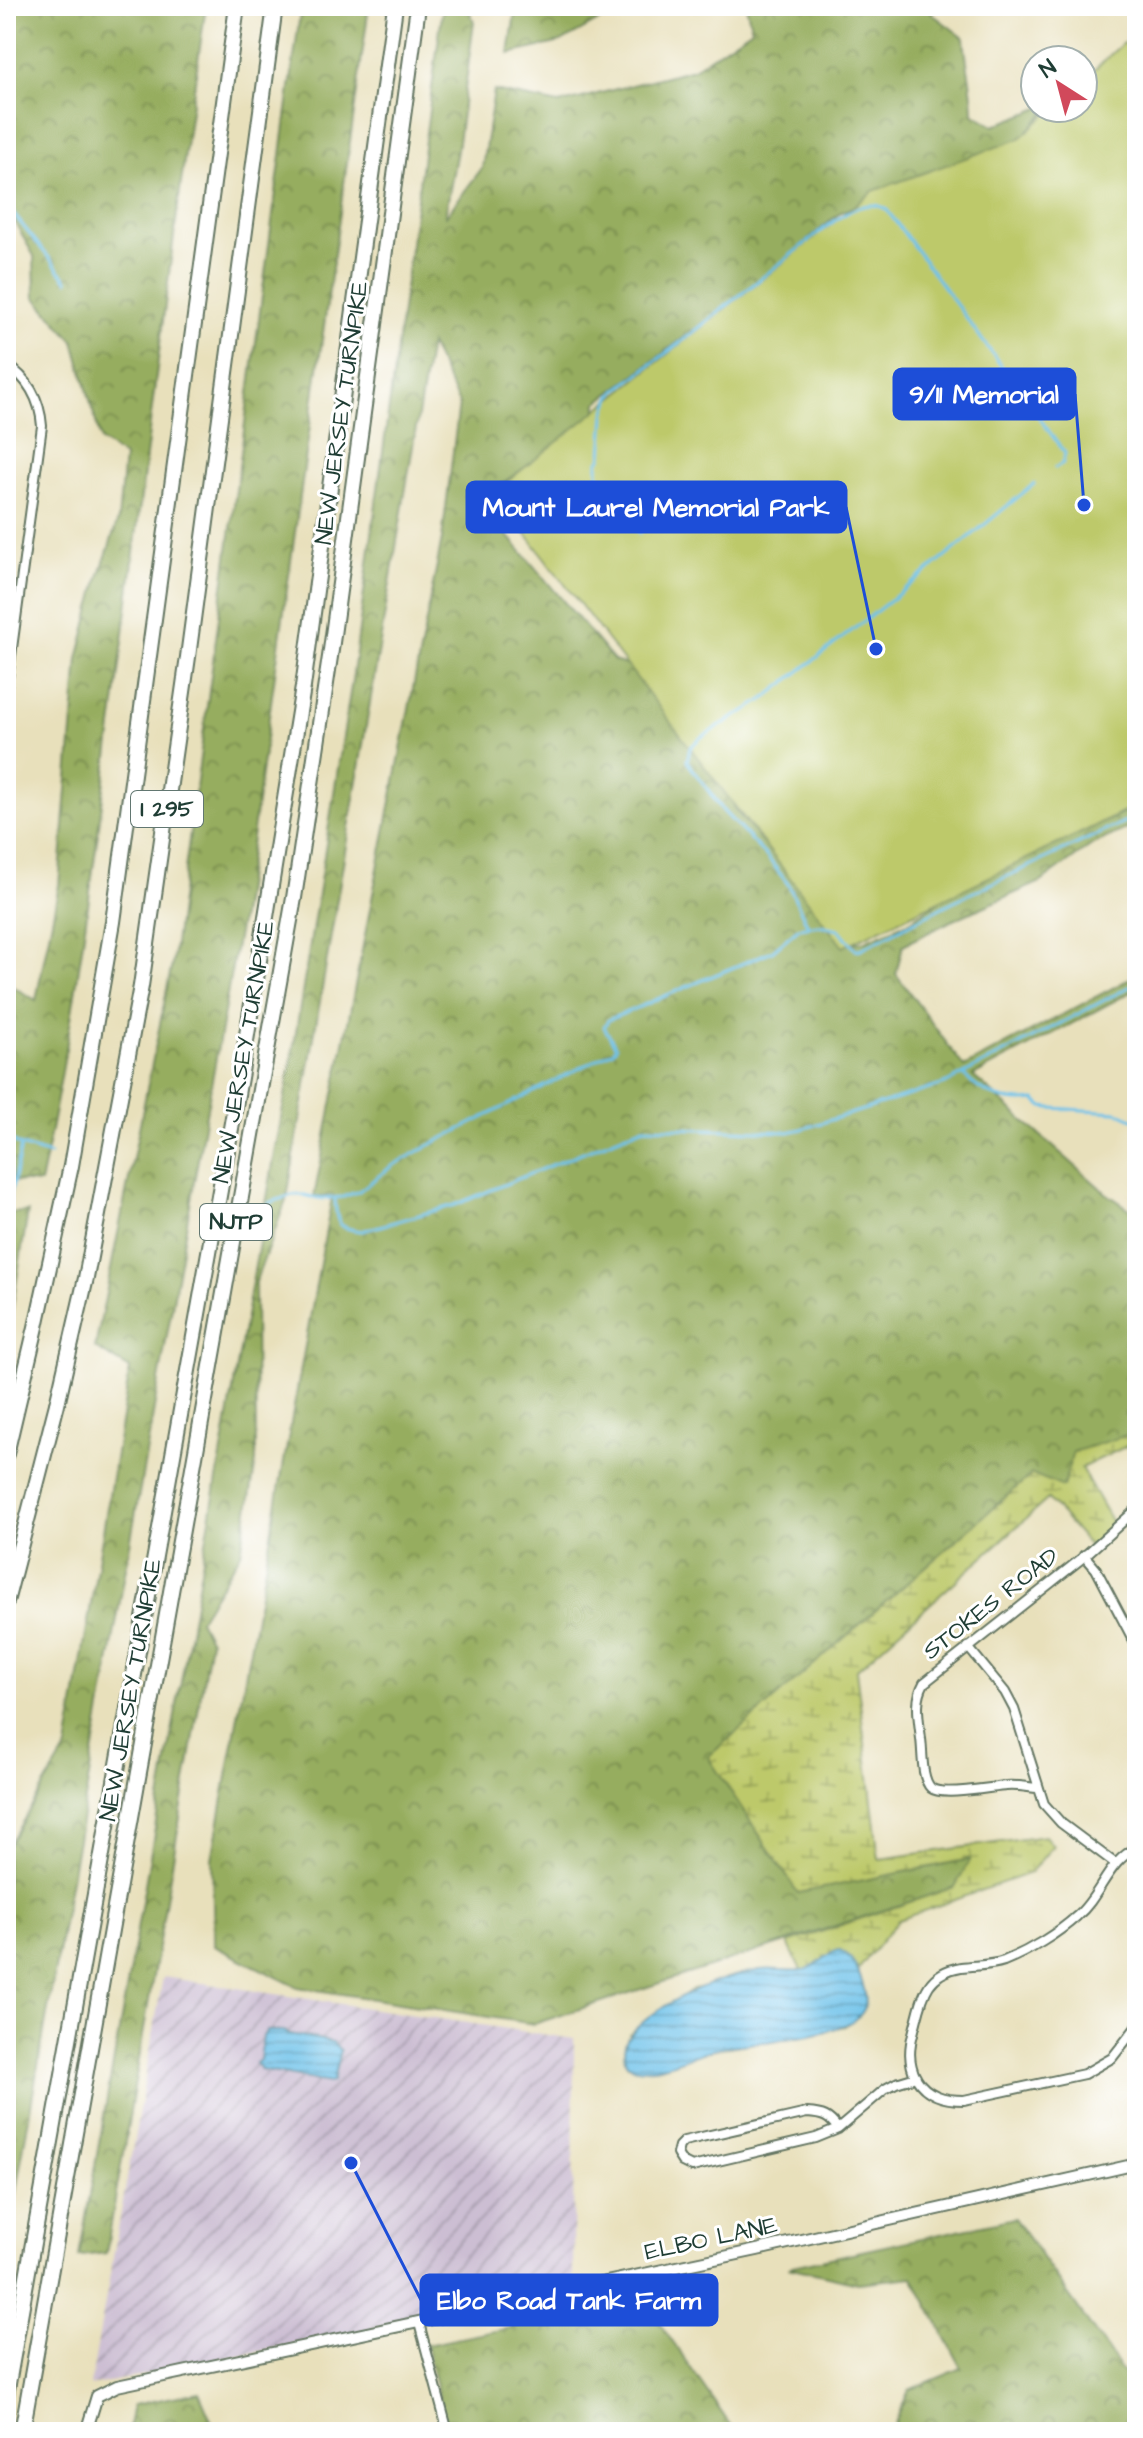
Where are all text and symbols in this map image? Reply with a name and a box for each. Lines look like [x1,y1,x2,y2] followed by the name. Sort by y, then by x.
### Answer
[1019,44,1099,124] north arrow
[1033,52,1063,86] text: N
[307,279,377,547] street label: NEW JERSEY TURNPIKE
[894,369,1075,419] callout: 9/11 Memorial
[909,377,1059,413] text: 9/11 Memorial
[467,482,846,532] callout: Mount Laurel Memorial Park
[482,490,831,526] text: Mount Laurel Memorial Park
[131,791,203,827] road number: I 295
[204,918,284,1186] street label: NEW JERSEY TURNPIKE
[200,1204,272,1240] road number: NJTP
[916,1540,1066,1668] street label: STOKES ROAD
[91,1556,171,1824] street label: NEW JERSEY TURNPIKE
[642,2208,780,2270] street label: ELBO LANE
[421,2275,717,2325] callout: Elbo Road Tank Farm
[437,2283,702,2319] text: Elbo Road Tank Farm

